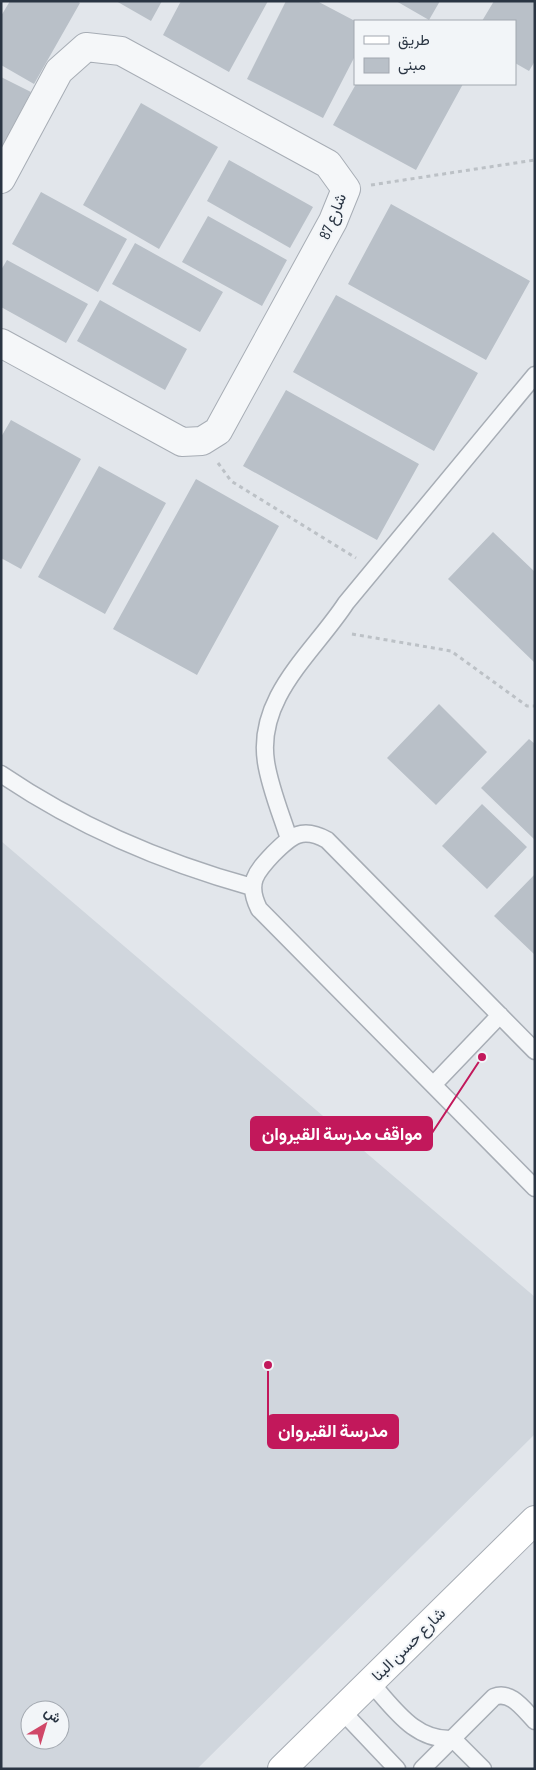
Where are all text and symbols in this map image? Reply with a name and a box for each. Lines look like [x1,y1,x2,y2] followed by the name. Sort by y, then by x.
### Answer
[354,20,516,85] legend
[398,31,430,50] text: طريق
[398,56,426,75] text: مبنى
[316,191,352,243] street label: شارع 87
[251,1117,432,1150] callout: مواقف مدرسة القيروان
[262,1124,423,1145] text: مواقف مدرسة القيروان
[268,1415,398,1448] callout: مدرسة القيروان
[278,1421,388,1442] text: مدرسة القيروان
[368,1604,451,1687] street label: شارع حسن البنا
[20,1700,70,1750] north arrow
[41,1703,65,1727] text: ش

